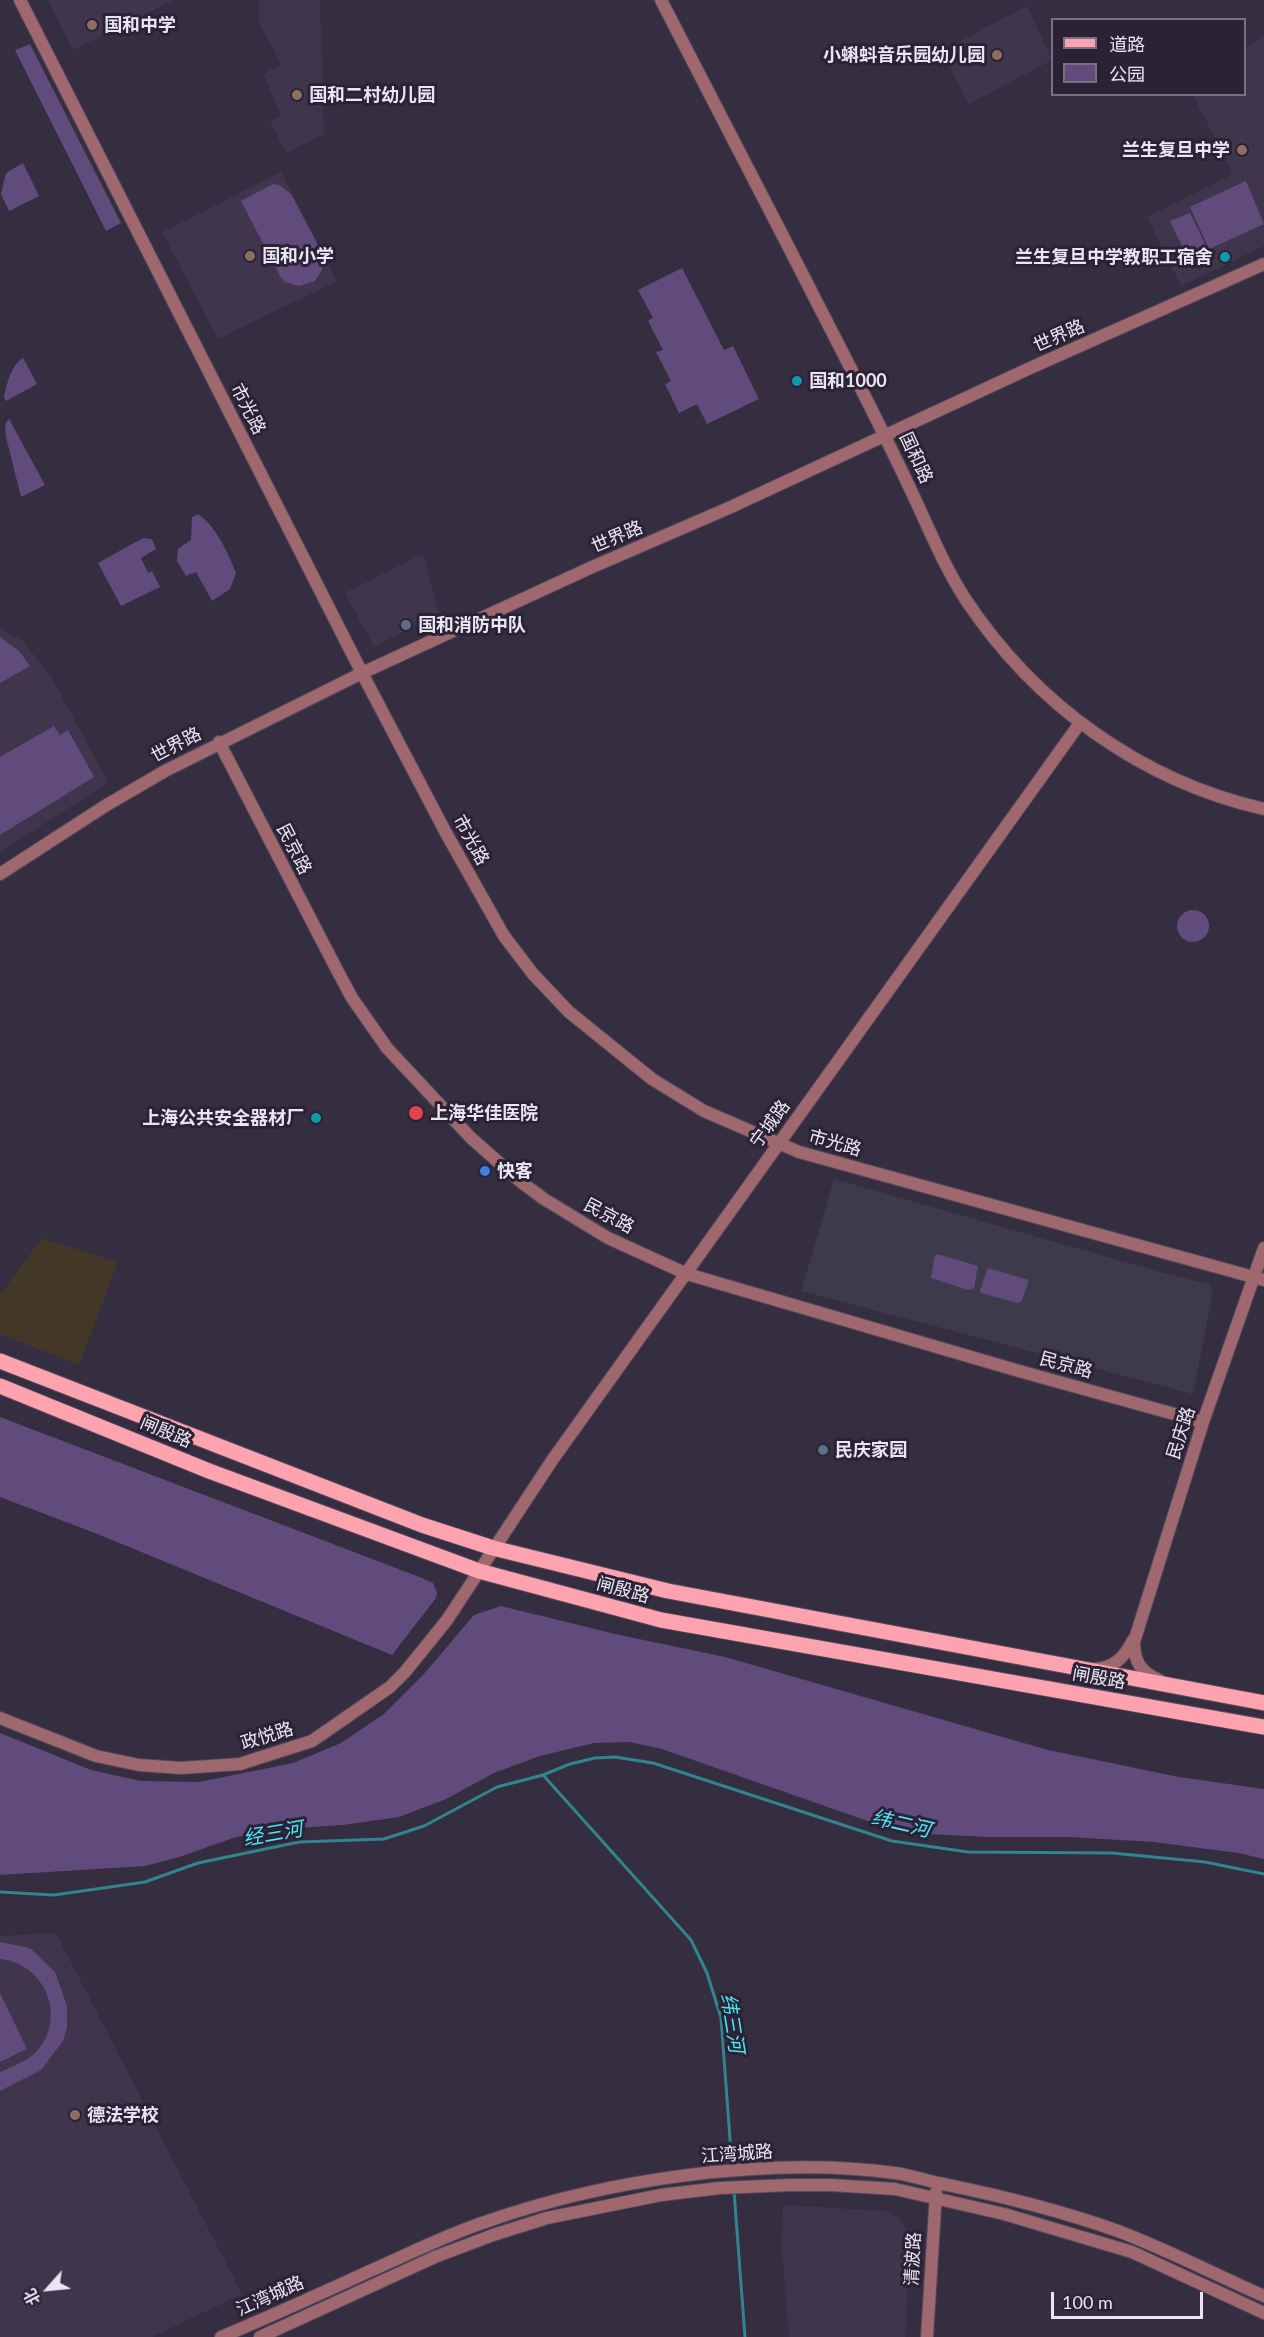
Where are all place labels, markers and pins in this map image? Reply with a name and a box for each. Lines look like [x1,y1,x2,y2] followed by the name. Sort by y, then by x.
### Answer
[104,14,176,36] place label: 国和中学
[85,18,99,32] marker: 国和中学
[823,44,985,66] place label: 小蝌蚪音乐园幼儿园
[990,48,1004,62] marker: 小蝌蚪音乐园幼儿园
[309,84,435,106] place label: 国和二村幼儿园
[290,88,304,102] marker: 国和二村幼儿园
[1122,139,1230,161] place label: 兰生复旦中学
[1235,143,1249,157] marker: 兰生复旦中学
[262,245,334,267] place label: 国和小学
[1015,246,1213,268] place label: 兰生复旦中学教职工宿舍
[243,249,257,263] marker: 国和小学
[1218,250,1232,264] marker: 兰生复旦中学教职工宿舍
[809,370,887,392] place label: 国和1000
[790,374,804,388] marker: 国和1000
[418,614,526,636] place label: 国和消防中队
[399,618,413,632] marker: 国和消防中队
[430,1102,538,1124] place label: 上海华佳医院
[407,1104,425,1122] marker: 上海华佳医院
[142,1107,304,1129] place label: 上海公共安全器材厂
[309,1111,323,1125] marker: 上海公共安全器材厂
[497,1160,533,1182] place label: 快客
[478,1164,492,1178] marker: 快客
[835,1439,907,1461] place label: 民庆家园
[816,1443,830,1457] marker: 民庆家园
[87,2104,159,2126] place label: 德法学校
[68,2108,82,2122] marker: 德法学校

